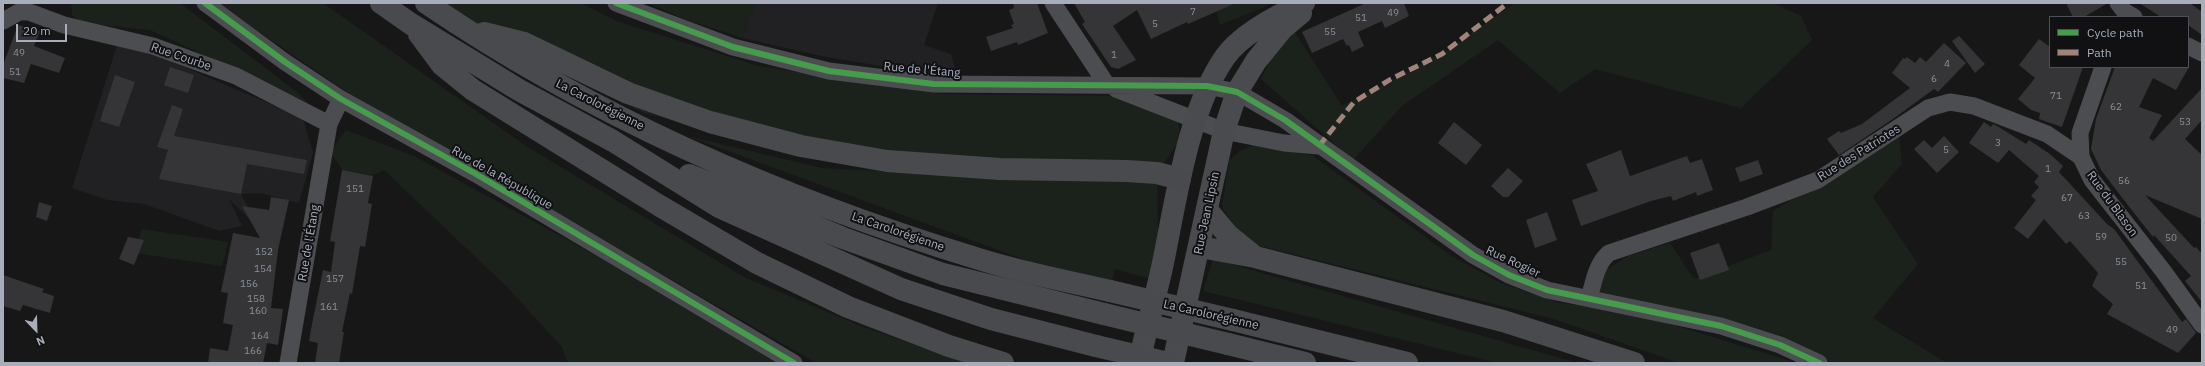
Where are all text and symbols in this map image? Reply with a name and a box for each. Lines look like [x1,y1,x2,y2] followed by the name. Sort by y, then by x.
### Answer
[1190,6,1196,18] house number: 7
[1387,7,1399,19] house number: 49
[1355,12,1367,24] house number: 51
[18,16,69,42] scale bar
[2049,16,2189,68] legend
[1152,18,1158,30] house number: 5
[23,23,51,38] text: 20 m
[2087,25,2144,40] text: Cycle path
[1324,26,1336,38] house number: 55
[149,40,213,74] street label: Rue Courbe
[2087,45,2112,60] text: Path
[13,47,25,59] house number: 49
[1111,49,1117,61] house number: 1
[1944,58,1950,70] house number: 4
[883,59,961,81] street label: Rue de l'Étang
[9,66,21,78] house number: 51
[1931,73,1937,85] house number: 6
[553,77,647,133] street label: La Carolorégienne
[2050,90,2062,102] house number: 71
[2110,101,2122,113] house number: 62
[2179,116,2191,128] house number: 53
[1815,122,1903,184] street label: Rue des Patriotes
[1995,137,2001,149] house number: 3
[449,143,555,213] street label: Rue de la République
[1943,144,1949,156] house number: 5
[2045,163,2051,175] house number: 1
[2083,168,2141,240] street label: Rue du Blason
[1191,170,1223,256] street label: Rue Jean Lipsin
[2118,175,2130,187] house number: 56
[346,183,364,195] house number: 151
[2061,192,2073,204] house number: 67
[295,204,323,282] street label: Rue de l'Étang
[850,209,946,255] street label: La Carolorégienne
[2078,210,2090,222] house number: 63
[2095,231,2107,243] house number: 59
[2165,232,2177,244] house number: 50
[1483,243,1543,281] street label: Rue Rogier
[255,246,273,258] house number: 152
[2115,256,2127,268] house number: 55
[254,263,272,275] house number: 154
[326,273,344,285] house number: 157
[240,278,258,290] house number: 156
[2135,280,2147,292] house number: 51
[247,293,265,305] house number: 158
[1162,297,1260,333] street label: La Carolorégienne
[320,301,338,313] house number: 161
[249,305,267,317] house number: 160
[16,310,56,350] north arrow
[2166,324,2178,336] house number: 49
[251,330,269,342] house number: 164
[34,333,47,349] text: N
[244,345,262,357] house number: 166

